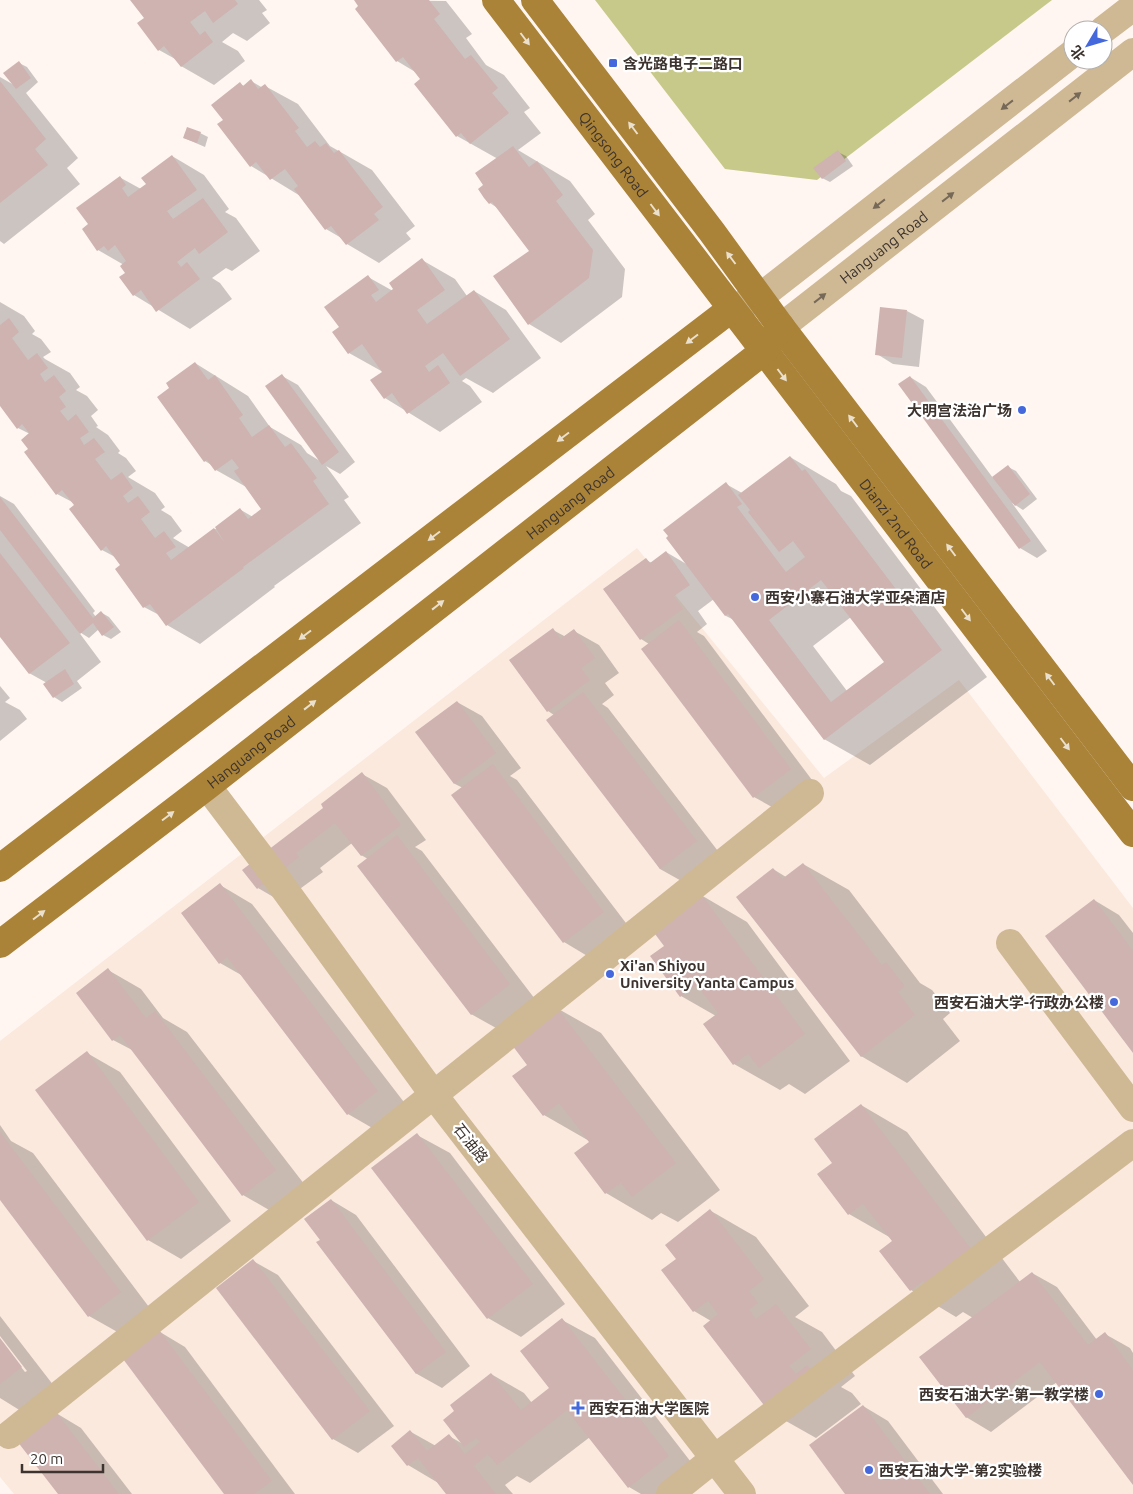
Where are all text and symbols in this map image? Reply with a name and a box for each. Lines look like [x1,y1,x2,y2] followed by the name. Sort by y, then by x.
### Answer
[1063,20,1113,70] north arrow
[520,32,531,45] one-way arrow
[1067,43,1088,63] text: 北
[623,55,743,72] place label: 含光路电子二路口
[607,57,619,69] marker: 含光路电子二路口
[1069,91,1082,102] one-way arrow
[1001,99,1014,110] one-way arrow
[576,108,652,200] street label: Qingsong Road
[627,122,638,135] one-way arrow
[941,192,954,203] one-way arrow
[872,199,885,210] one-way arrow
[650,203,661,216] one-way arrow
[836,207,931,287] street label: Hanguang Road
[726,251,736,264] one-way arrow
[813,292,826,303] one-way arrow
[686,333,699,344] one-way arrow
[777,368,787,382] one-way arrow
[907,402,1012,419] place label: 大明宫法治广场
[1016,404,1028,416] marker: 大明宫法治广场
[847,415,858,428] one-way arrow
[557,432,570,443] one-way arrow
[523,463,617,542] street label: Hanguang Road
[857,475,936,572] street label: Dianzi 2nd Road
[427,531,441,541] one-way arrow
[946,544,957,557] one-way arrow
[765,589,945,606] place label: 西安小寨石油大学亚朵酒店
[749,591,761,603] marker: 西安小寨石油大学亚朵酒店
[431,600,444,611] one-way arrow
[961,608,971,622] one-way arrow
[298,630,312,640] one-way arrow
[1045,673,1056,686] one-way arrow
[303,700,316,711] one-way arrow
[203,712,298,791] street label: Hanguang Road
[1059,737,1070,750] one-way arrow
[161,810,174,821] one-way arrow
[32,909,45,920] one-way arrow
[620,957,794,991] place label: Xi'an Shiyou University Yanta Campus
[604,968,616,980] marker: Xi'an Shiyou University Yanta Campus
[934,994,1104,1011] place label: 西安石油大学-行政办公楼
[1108,996,1120,1008] marker: 西安石油大学-行政办公楼
[450,1120,492,1166] street label: 石油路
[919,1386,1089,1403] place label: 西安石油大学-第一教学楼
[1093,1388,1105,1400] marker: 西安石油大学-第一教学楼
[589,1400,709,1417] place label: 西安石油大学医院
[571,1401,585,1415] marker: 西安石油大学医院
[22,1442,104,1474] scale bar
[30,1450,63,1467] text: 20 m
[879,1462,1042,1479] place label: 西安石油大学-第2实验楼
[863,1464,875,1476] marker: 西安石油大学-第2实验楼

